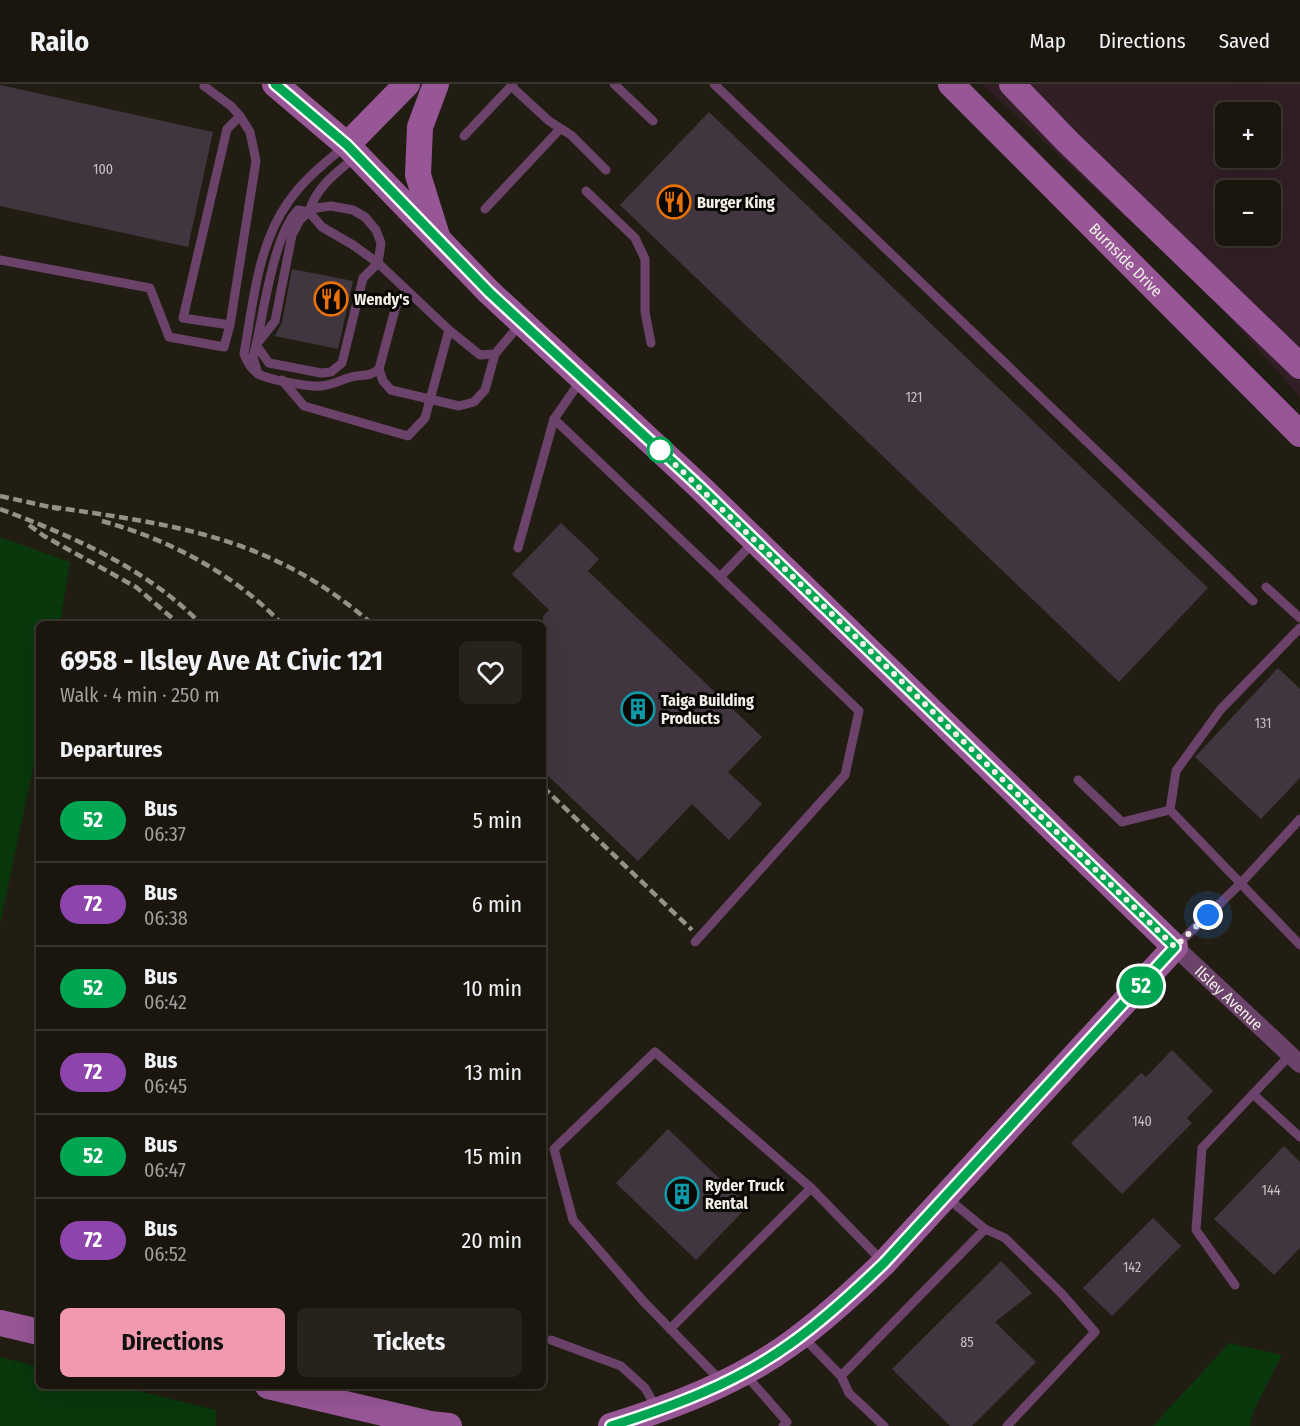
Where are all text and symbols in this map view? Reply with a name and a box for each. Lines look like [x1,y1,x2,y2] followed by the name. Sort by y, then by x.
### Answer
[30,25,89,58] text: Railo
[1029,28,1066,54] text: Map
[1099,28,1186,54] text: Directions
[1219,28,1270,54] text: Saved
[1215,102,1281,246] map controls
[1215,102,1281,168] button: +
[93,161,113,178] house number: 100
[1215,180,1281,246] button: −
[656,184,692,220] restaurant icon: Burger King
[697,193,775,212] place label: Burger King
[1085,219,1167,301] street label: Burnside Drive
[313,281,349,317] restaurant icon: Wendy's
[354,290,409,309] place label: Wendy's
[906,389,922,406] house number: 121
[647,437,673,463] unlabelled marker
[459,641,522,704] button: heart
[60,644,383,677] text: 6958 - Ilsley Ave At Civic 121
[60,683,220,707] text: Walk · 4 min · 250 m
[620,691,656,727] building icon: Taiga Building Products
[661,691,754,728] place label: Taiga Building Products
[1255,715,1271,732] house number: 131
[60,736,162,763] text: Departures
[144,795,177,822] text: Bus
[83,807,103,833] text: 52
[473,807,522,834] text: 5 min
[144,822,186,846] text: 06:37
[144,879,177,906] text: Bus
[84,891,102,917] text: 72
[472,891,522,918] text: 6 min
[1193,900,1223,930] your location
[144,906,188,930] text: 06:38
[1191,962,1267,1034] street label: Ilsley Avenue
[144,963,177,990] text: Bus
[1114,966,1168,1006] line badge: 52
[1131,973,1151,999] text: 52
[83,975,103,1001] text: 52
[463,975,522,1002] text: 10 min
[144,990,187,1014] text: 06:42
[144,1047,177,1074] text: Bus
[84,1059,102,1085] text: 72
[464,1059,522,1086] text: 13 min
[144,1074,187,1098] text: 06:45
[1132,1113,1152,1130] house number: 140
[144,1131,177,1158] text: Bus
[83,1143,103,1169] text: 52
[464,1143,522,1170] text: 15 min
[144,1158,186,1182] text: 06:47
[664,1176,700,1212] building icon: Ryder Truck Rental
[705,1176,785,1213] place label: Ryder Truck Rental
[1261,1182,1281,1199] house number: 144
[144,1215,177,1242] text: Bus
[84,1227,102,1253] text: 72
[462,1227,522,1254] text: 20 min
[144,1242,186,1266] text: 06:52
[1123,1259,1141,1276] house number: 142
[60,1308,285,1377] button: Directions
[297,1308,522,1377] button: Tickets
[960,1334,974,1351] house number: 85

